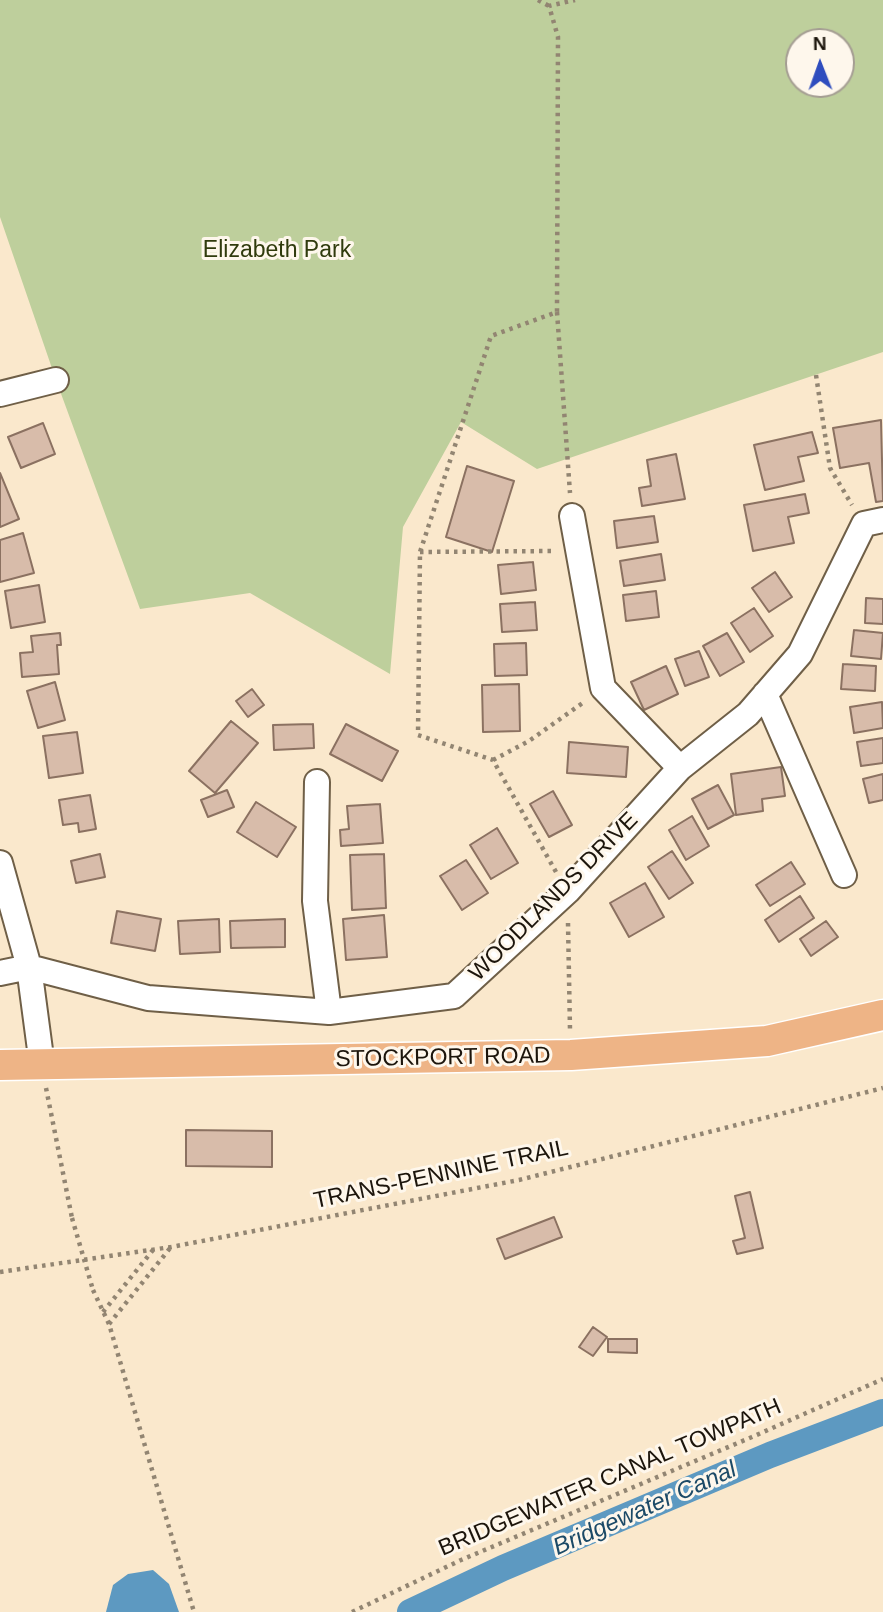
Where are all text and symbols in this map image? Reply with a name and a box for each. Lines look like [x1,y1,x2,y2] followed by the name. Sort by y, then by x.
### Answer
[785,28,855,98] north arrow
[813,33,827,54] text: N
[203,237,351,265] park label: Elizabeth Park
[464,807,644,987] street label: WOODLANDS DRIVE
[335,1042,551,1074] street label: STOCKPORT ROAD
[311,1135,571,1215] street label: TRANS-PENNINE TRAIL
[435,1393,785,1563] street label: BRIDGEWATER CANAL TOWPATH
[549,1456,741,1562] water label: Bridgewater Canal

